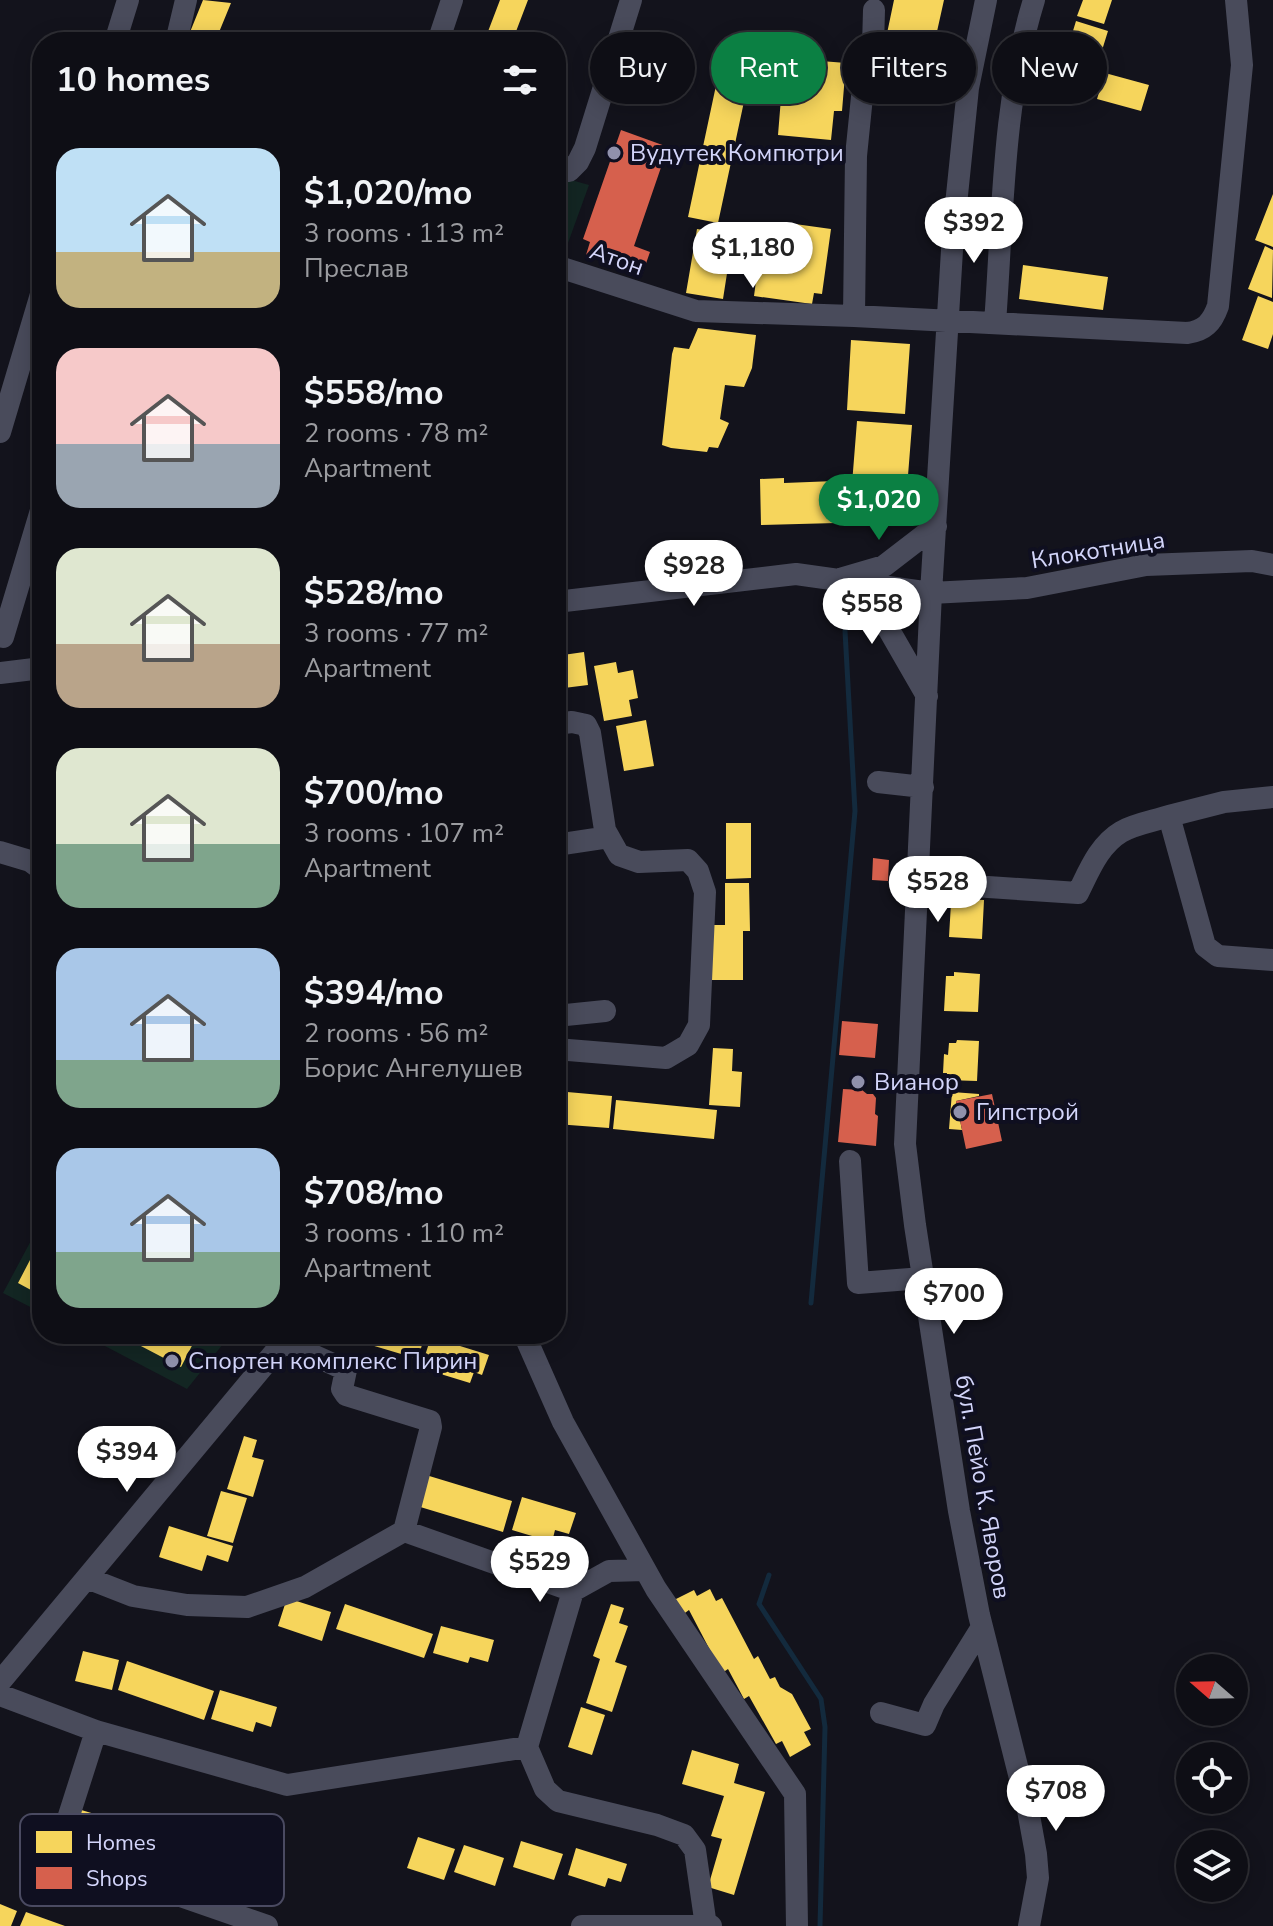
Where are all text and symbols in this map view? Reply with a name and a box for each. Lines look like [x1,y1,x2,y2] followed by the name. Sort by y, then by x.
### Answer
[590,32,695,104] chip: Buy
[711,32,826,104] chip: Rent
[842,32,976,104] chip: Filters
[992,32,1107,104] chip: New
[56,57,210,103] text: 10 homes
[498,58,542,102] icon: filters
[630,137,844,169] place label: Вудутек Компютри
[605,144,623,162] marker: Вудутек Компютри
[304,170,472,216] text: $1,020/mo
[120,180,216,276] icon: home
[927,197,1021,265] pin: $392
[943,205,1005,240] text: $392
[304,216,504,251] text: 3 rooms · 113 m²
[688,222,818,290] pin: $1,180
[711,230,795,265] text: $1,180
[586,235,648,283] street label: Атон
[304,251,409,286] text: Преслав
[304,370,444,416] text: $558/mo
[120,380,216,476] icon: home
[304,416,488,451] text: 2 rooms · 78 m²
[304,451,431,486] text: Apartment
[814,474,944,542] pin: $1,020
[837,482,921,517] text: $1,020
[1029,524,1167,576] street label: Клокотница
[647,540,741,608] pin: $928
[663,548,725,583] text: $928
[304,570,444,616] text: $528/mo
[825,578,919,646] pin: $558
[120,580,216,676] icon: home
[841,586,903,621] text: $558
[304,616,488,651] text: 3 rooms · 77 m²
[304,651,431,686] text: Apartment
[304,770,444,816] text: $700/mo
[120,780,216,876] icon: home
[304,816,504,851] text: 3 rooms · 107 m²
[304,851,431,886] text: Apartment
[891,856,985,924] pin: $528
[907,864,969,899] text: $528
[304,970,444,1016] text: $394/mo
[120,980,216,1076] icon: home
[304,1016,488,1051] text: 2 rooms · 56 m²
[304,1051,523,1086] text: Борис Ангелушев
[874,1066,959,1098] place label: Вианор
[849,1073,867,1091] marker: Вианор
[976,1096,1079,1128] place label: Гипстрой
[951,1103,969,1121] marker: Гипстрой
[304,1170,444,1216] text: $708/mo
[120,1180,216,1276] icon: home
[304,1216,504,1251] text: 3 rooms · 110 m²
[304,1251,431,1286] text: Apartment
[907,1268,1001,1336] pin: $700
[923,1276,985,1311] text: $700
[188,1345,477,1377] place label: Спортен комплекс Пирин
[163,1352,181,1370] marker: Спортен комплекс Пирин
[948,1373,1018,1601] street label: бул. Пейо К. Яворов
[80,1426,174,1494] pin: $394
[96,1434,158,1469] text: $394
[493,1536,587,1604] pin: $529
[509,1544,571,1579] text: $529
[1176,1654,1248,1726] north arrow
[1176,1654,1248,1902] map controls
[1176,1742,1248,1814] button: locate
[1009,1765,1103,1833] pin: $708
[1025,1773,1087,1808] text: $708
[20,1814,284,1906] legend
[86,1828,156,1858] text: Homes
[1176,1830,1248,1902] button: layers
[86,1864,148,1894] text: Shops

